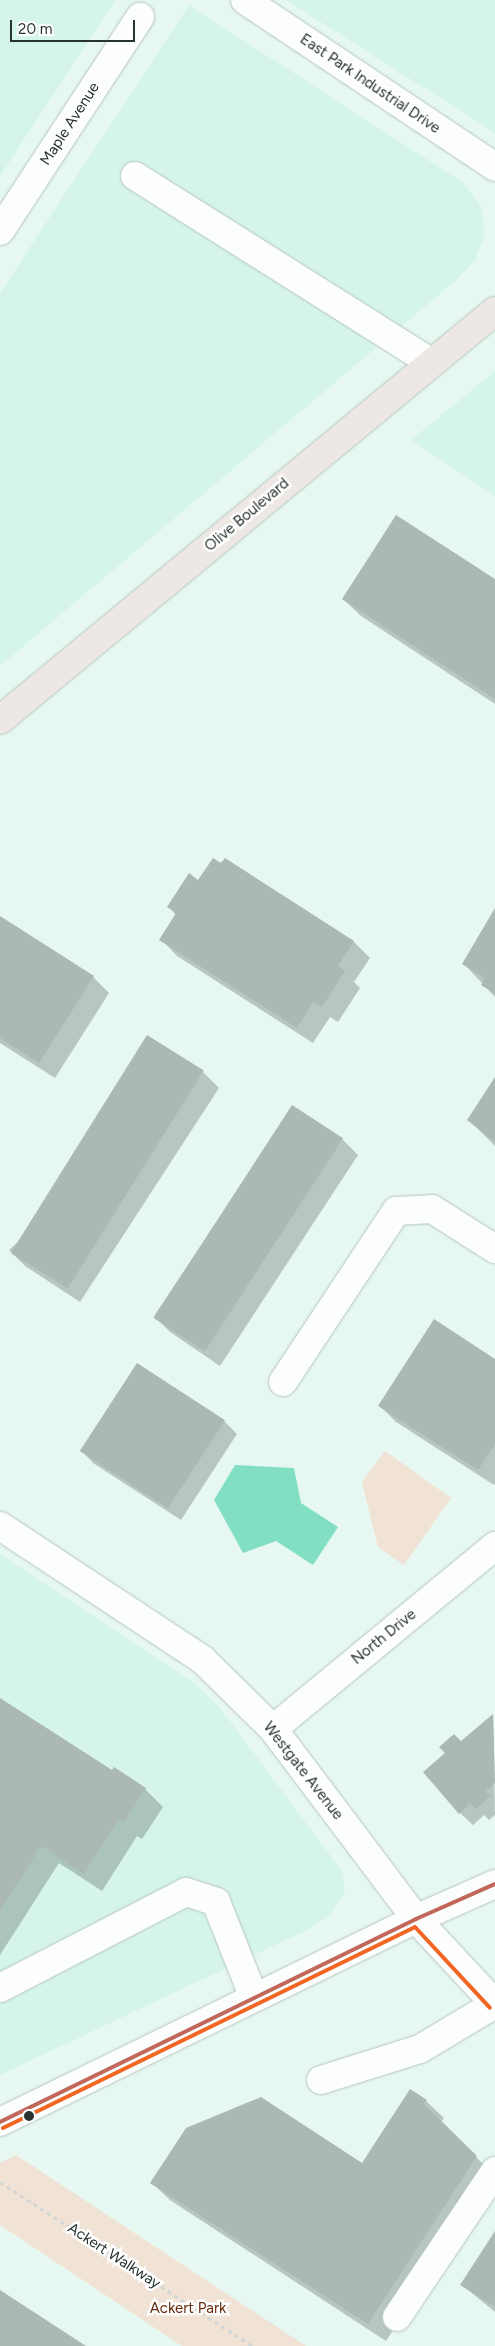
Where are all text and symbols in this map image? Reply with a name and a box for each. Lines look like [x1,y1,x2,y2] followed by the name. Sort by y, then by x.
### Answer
[12,10,138,42] scale bar
[18,20,52,38] text: 20 m
[296,30,444,138] street label: East Park Industrial Drive
[37,79,103,169] street label: Maple Avenue
[201,474,293,556] street label: Olive Boulevard
[348,1606,420,1668] street label: North Drive
[259,1718,347,1824] street label: Westgate Avenue
[24,2111,34,2121] unlabelled marker
[64,2219,164,2293] street label: Ackert Walkway
[150,2300,226,2318] park label: Ackert Park

